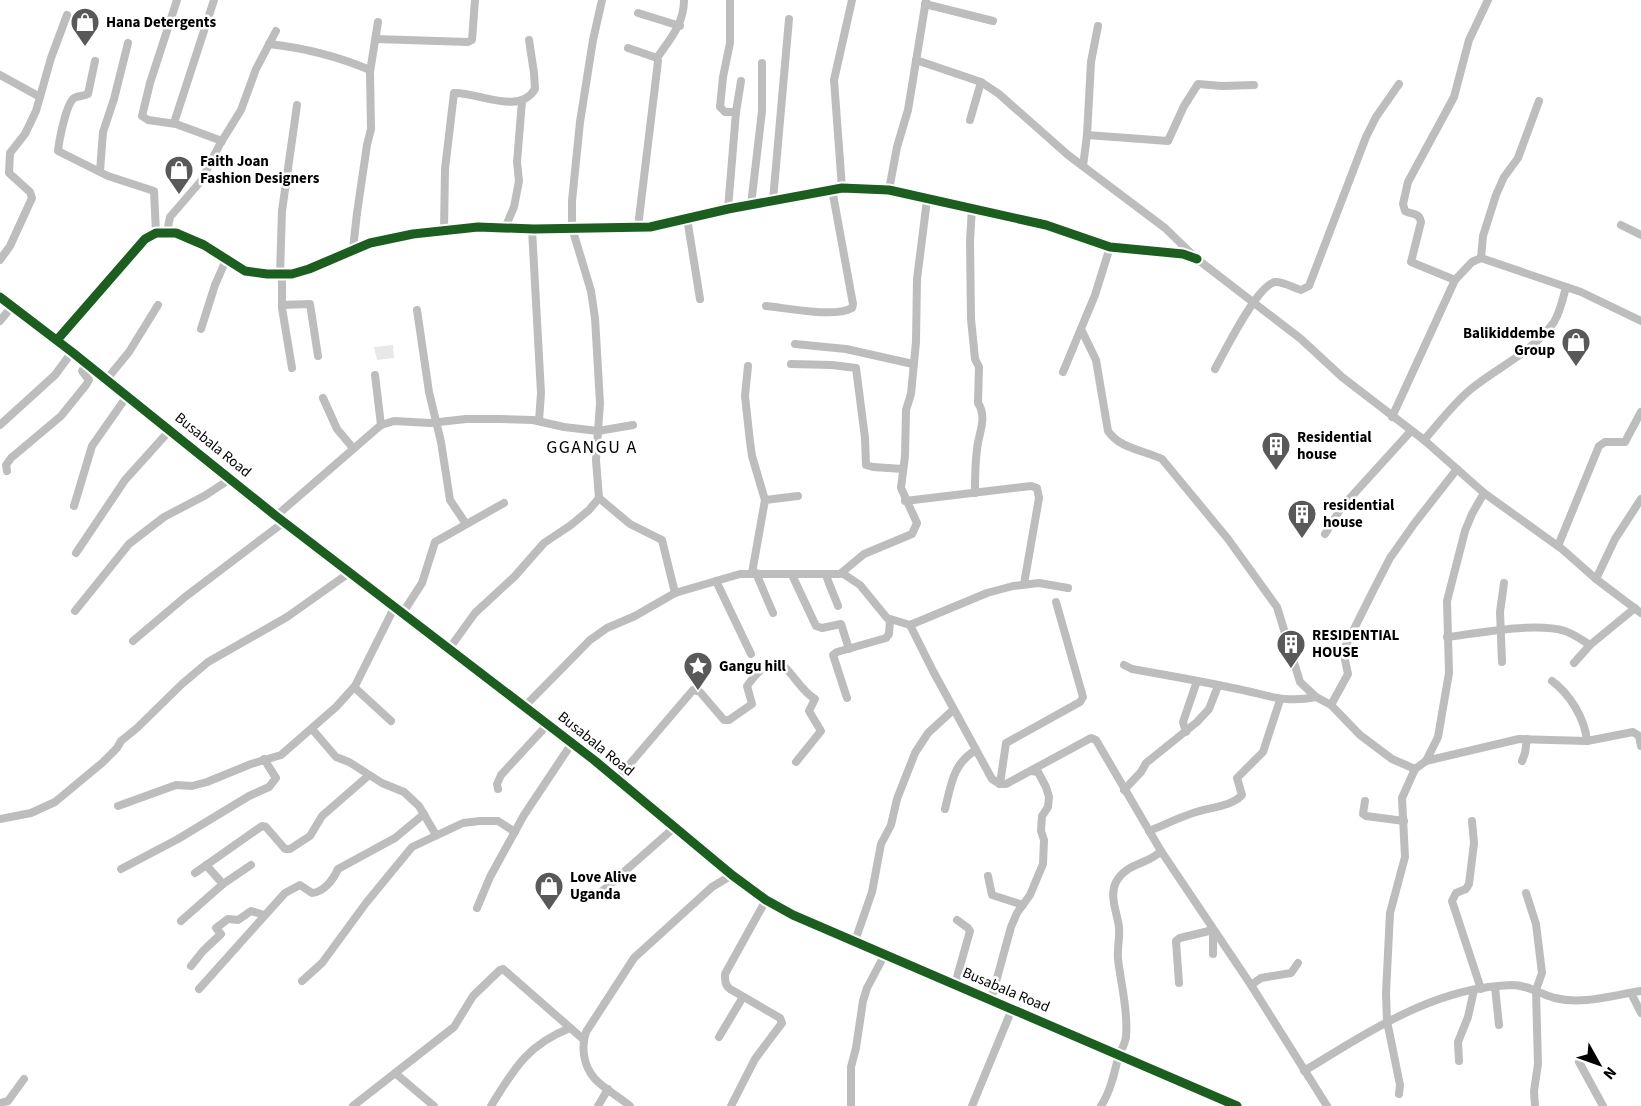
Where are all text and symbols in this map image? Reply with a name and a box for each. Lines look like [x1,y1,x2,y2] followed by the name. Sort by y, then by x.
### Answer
[69,6,101,48] shop icon: Hana Detergents
[106,12,216,33] place label: Hana Detergents
[200,151,320,189] place label: Faith Joan Fashion Designers
[163,154,195,196] shop icon: Faith Joan Fashion Designers
[1463,323,1555,361] place label: Balikiddembe Group
[1560,326,1592,368] shop icon: Balikiddembe Group
[170,408,256,482] street label: Busabala Road
[1297,427,1372,465] place label: Residential house
[1260,430,1292,472] building icon: Residential house
[546,435,638,460] district label: GGANGU A
[1323,495,1395,533] place label: residential house
[1286,498,1318,540] building icon: residential house
[1312,625,1399,663] place label: RESIDENTIAL HOUSE
[1275,628,1307,670] building icon: RESIDENTIAL HOUSE
[682,650,714,692] place icon: Gangu hill
[719,656,787,677] place label: Gangu hill
[553,707,639,781] street label: Busabala Road
[570,867,637,905] place label: Love Alive Uganda
[533,870,565,912] shop icon: Love Alive Uganda
[959,962,1053,1018] street label: Busabala Road
[1569,1034,1629,1094] north arrow
[1598,1062,1622,1084] text: N

